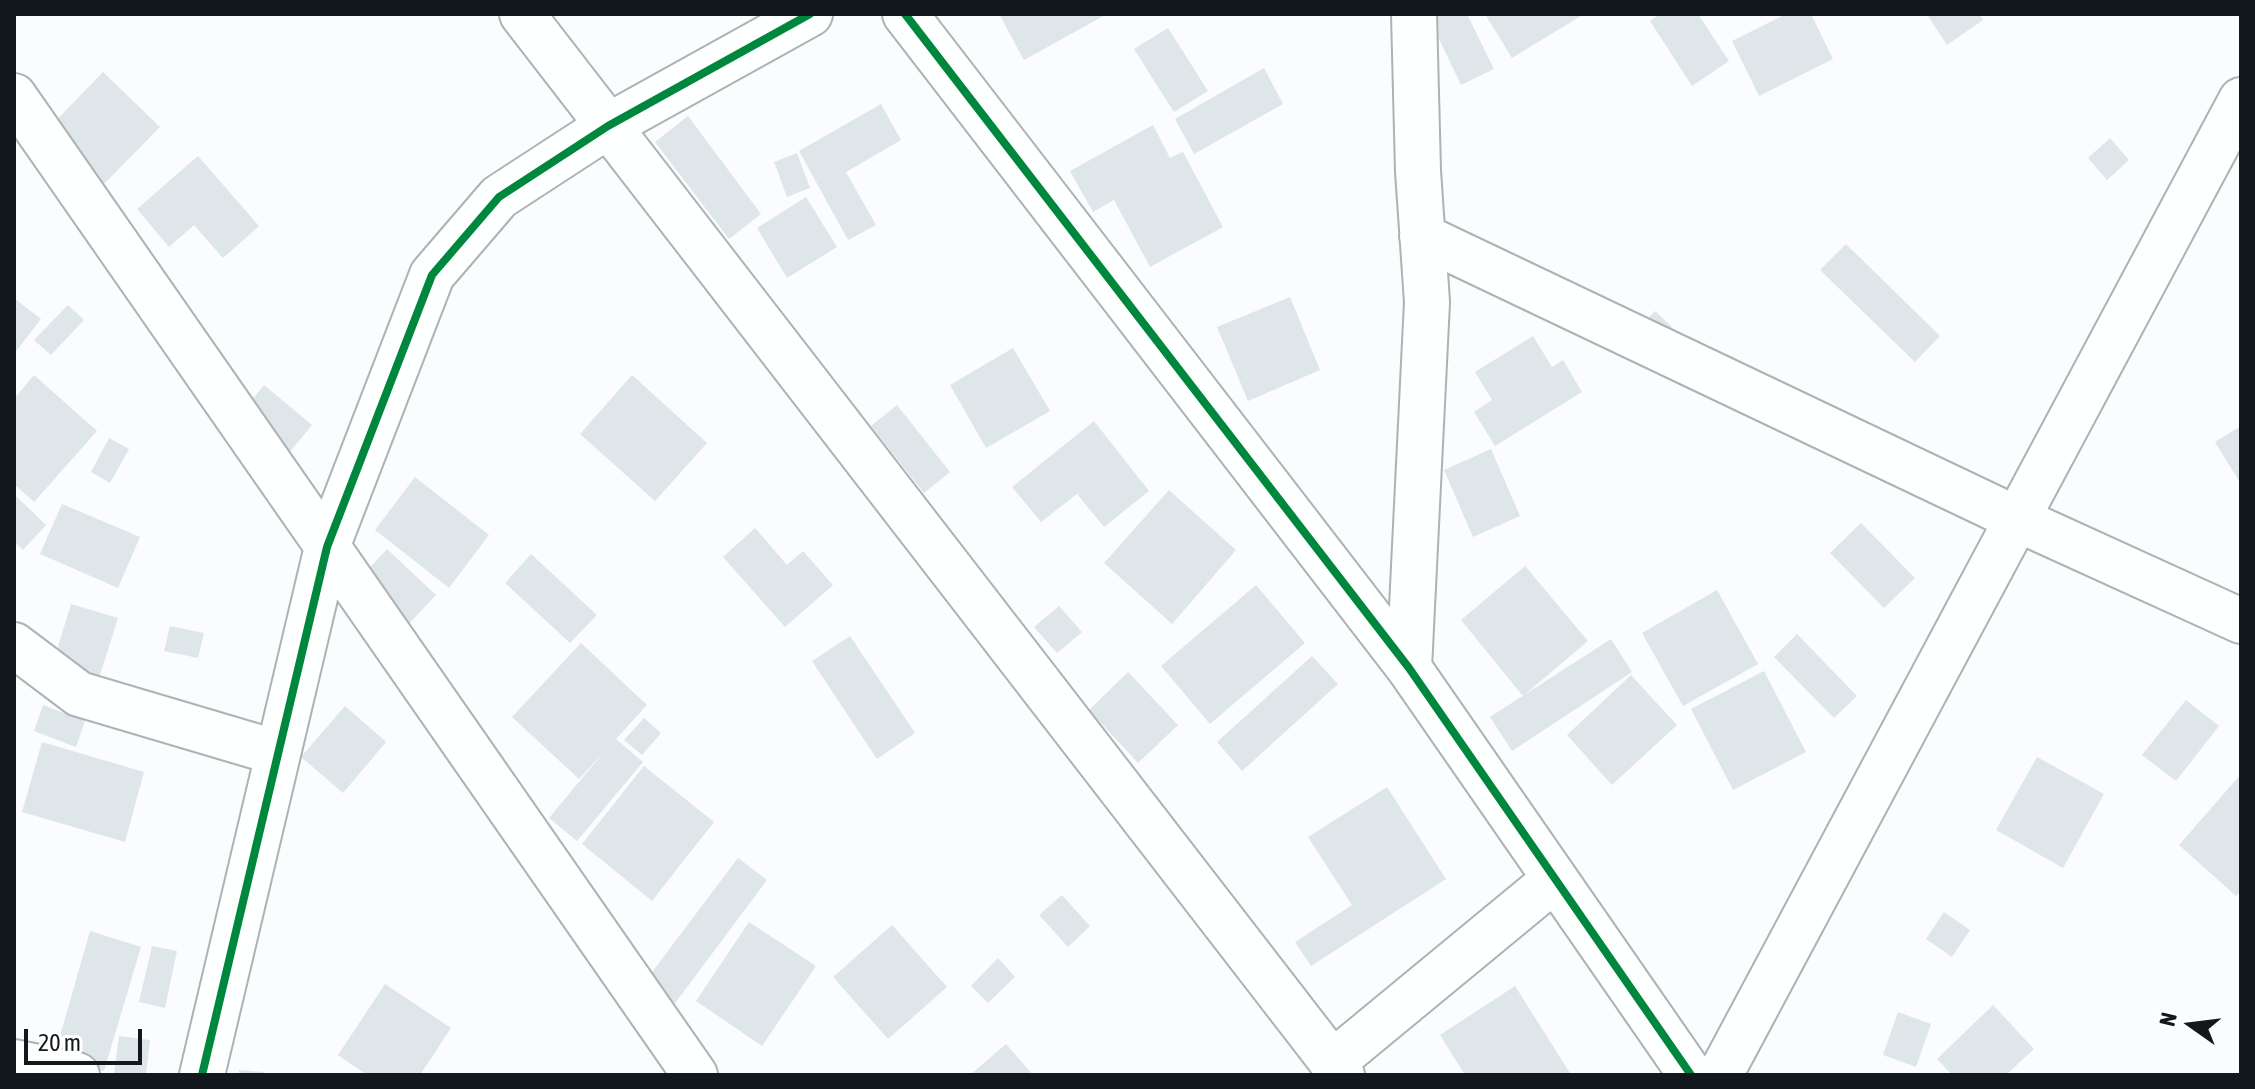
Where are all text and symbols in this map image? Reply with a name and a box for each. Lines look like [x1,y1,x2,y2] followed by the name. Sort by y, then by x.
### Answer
[2151,985,2231,1065] north arrow
[2154,1010,2182,1029] text: N
[28,1013,146,1063] scale bar
[38,1029,81,1056] text: 20 m

